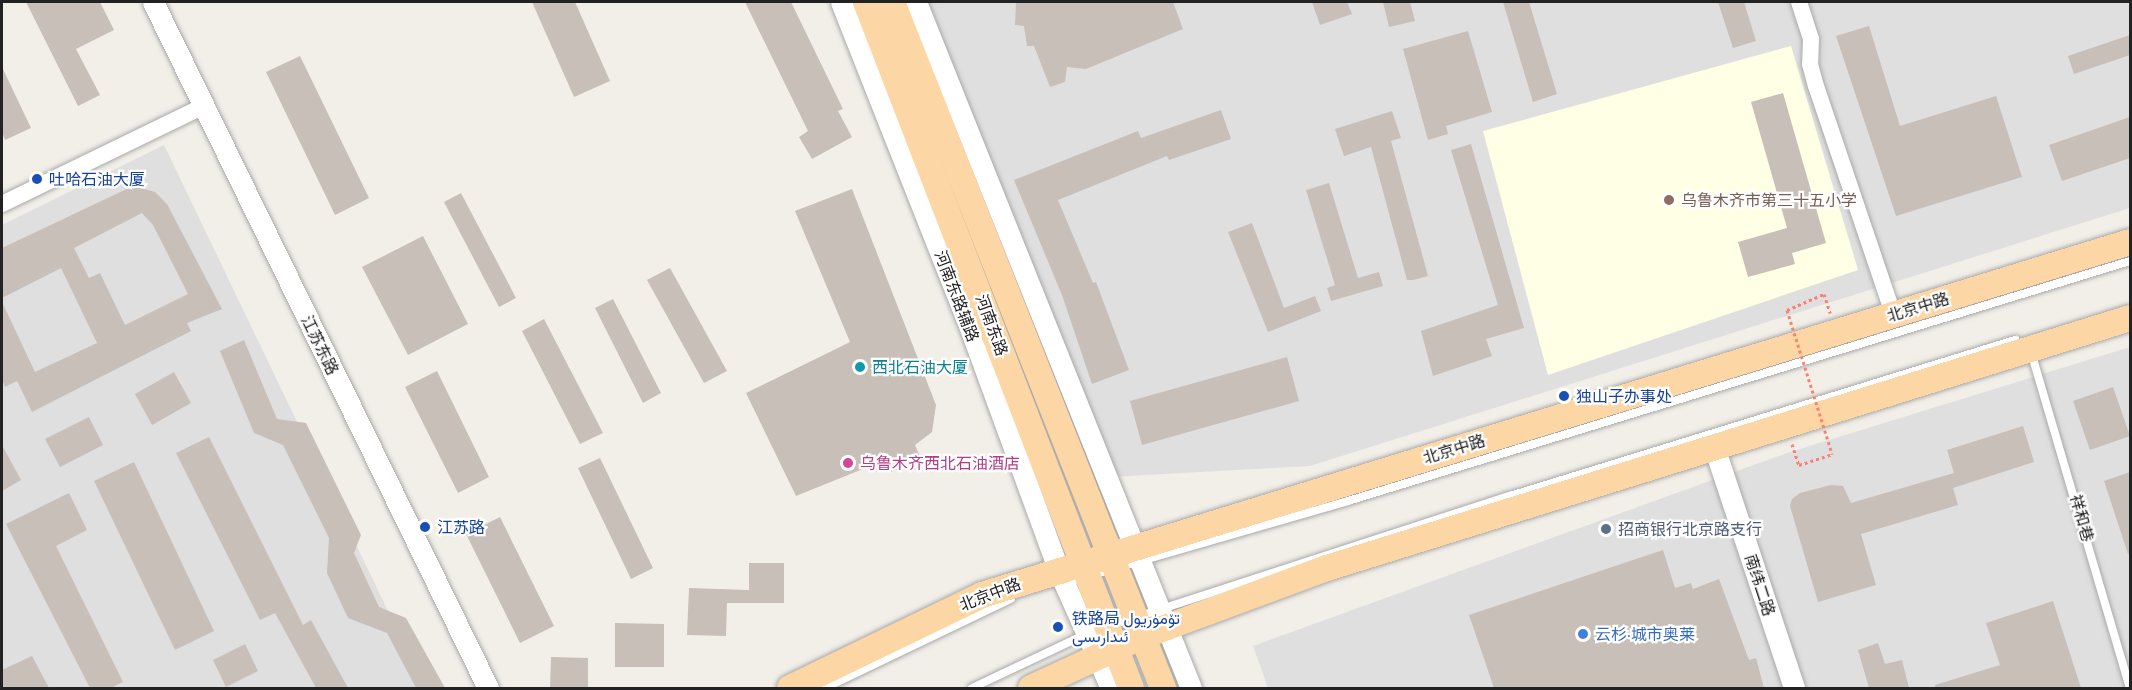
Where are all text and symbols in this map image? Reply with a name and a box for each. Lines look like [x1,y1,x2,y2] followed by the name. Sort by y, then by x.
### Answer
[49,169,145,189] place label: 吐哈石油大厦
[30,172,44,186] marker: 吐哈石油大厦
[1681,190,1857,210] place label: 乌鲁木齐市第三十五小学
[1662,193,1676,207] marker: 乌鲁木齐市第三十五小学
[931,248,983,344] street label: 河南东路辅路
[1885,288,1951,326] street label: 北京中路
[972,292,1012,358] street label: 河南东路
[297,312,343,378] street label: 江苏东路
[872,357,968,377] place label: 西北石油大厦
[853,360,867,374] marker: 西北石油大厦
[1576,386,1672,406] place label: 独山子办事处
[1557,389,1571,403] marker: 独山子办事处
[1421,430,1487,468] street label: 北京中路
[860,453,1020,473] place label: 乌鲁木齐西北石油酒店
[841,456,855,470] marker: 乌鲁木齐西北石油酒店
[2066,492,2098,544] street label: 祥和巷
[437,517,485,537] place label: 江苏路
[1618,519,1762,539] place label: 招商银行北京路支行
[418,520,432,534] marker: 江苏路
[1599,522,1613,536] marker: 招商银行北京路支行
[1741,552,1779,618] street label: 南纬二路
[957,574,1023,614] street label: 北京中路
[1072,608,1180,646] place label: 铁路局 تۆمۈريول ئىدارىسى
[1049,618,1067,636] marker: 铁路局 تۆمۈريول ئىدارىسى
[1595,624,1695,644] place label: 云杉·城市奥莱
[1576,627,1590,641] marker: 云杉·城市奥莱

